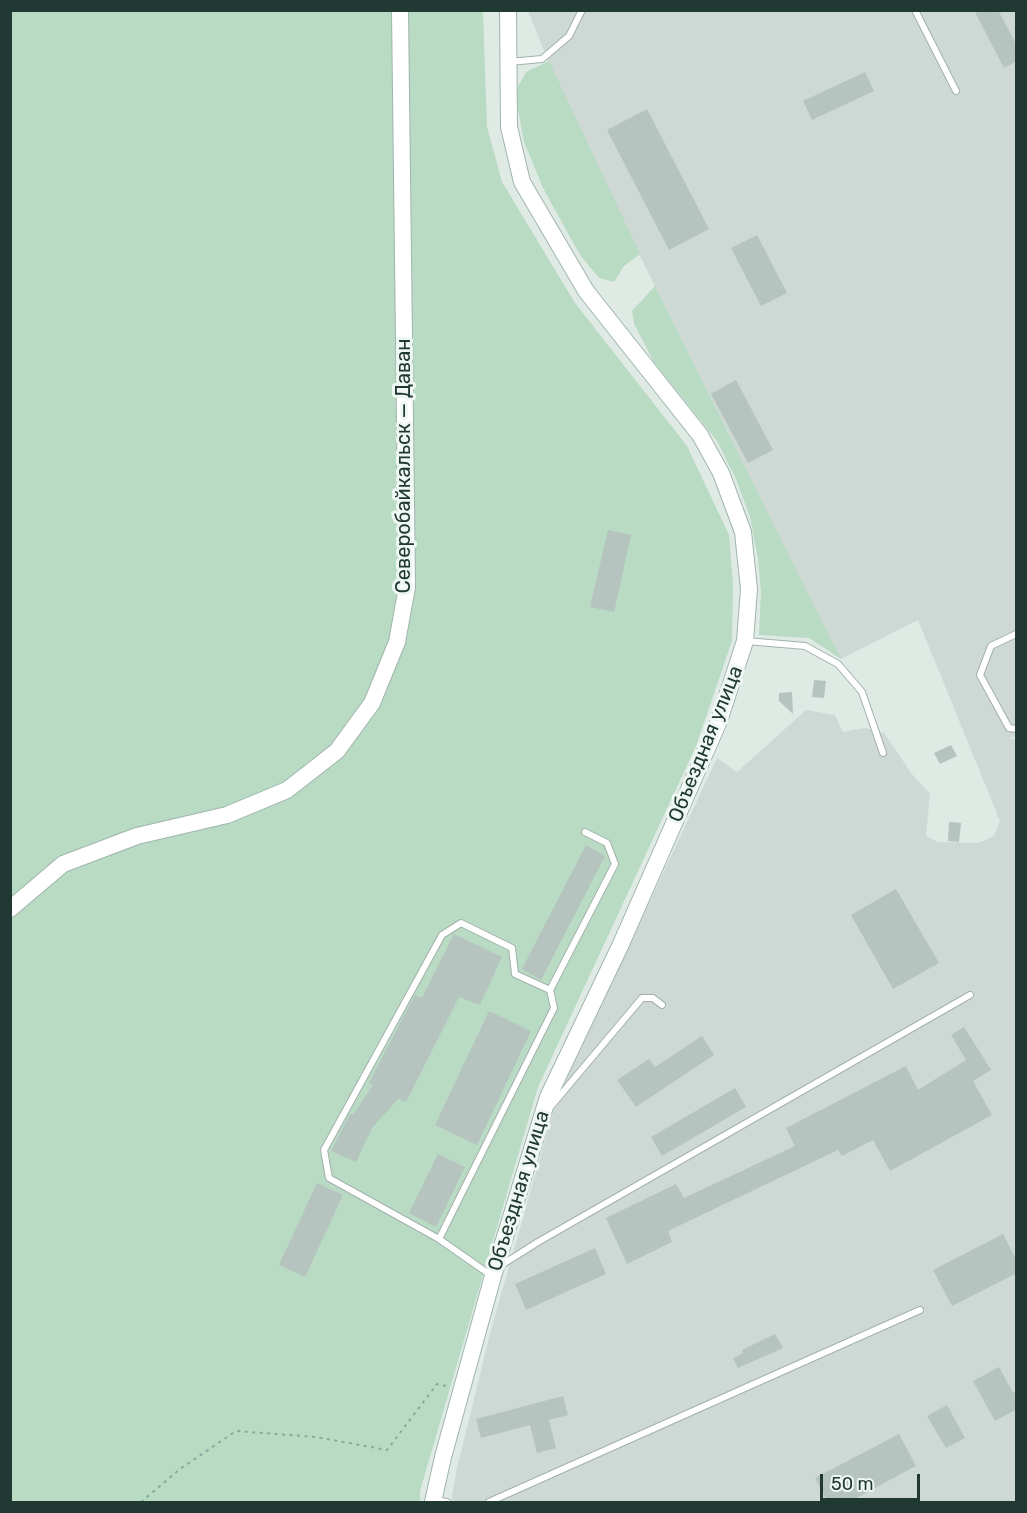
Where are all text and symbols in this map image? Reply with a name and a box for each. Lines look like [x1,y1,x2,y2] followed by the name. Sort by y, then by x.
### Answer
[392,338,416,594] street label: Северобайкальск — Даван
[664,662,748,826] street label: Объездная улица
[483,1108,555,1274] street label: Объездная улица
[823,1462,924,1500] scale bar
[831,1473,874,1495] text: 50 m

